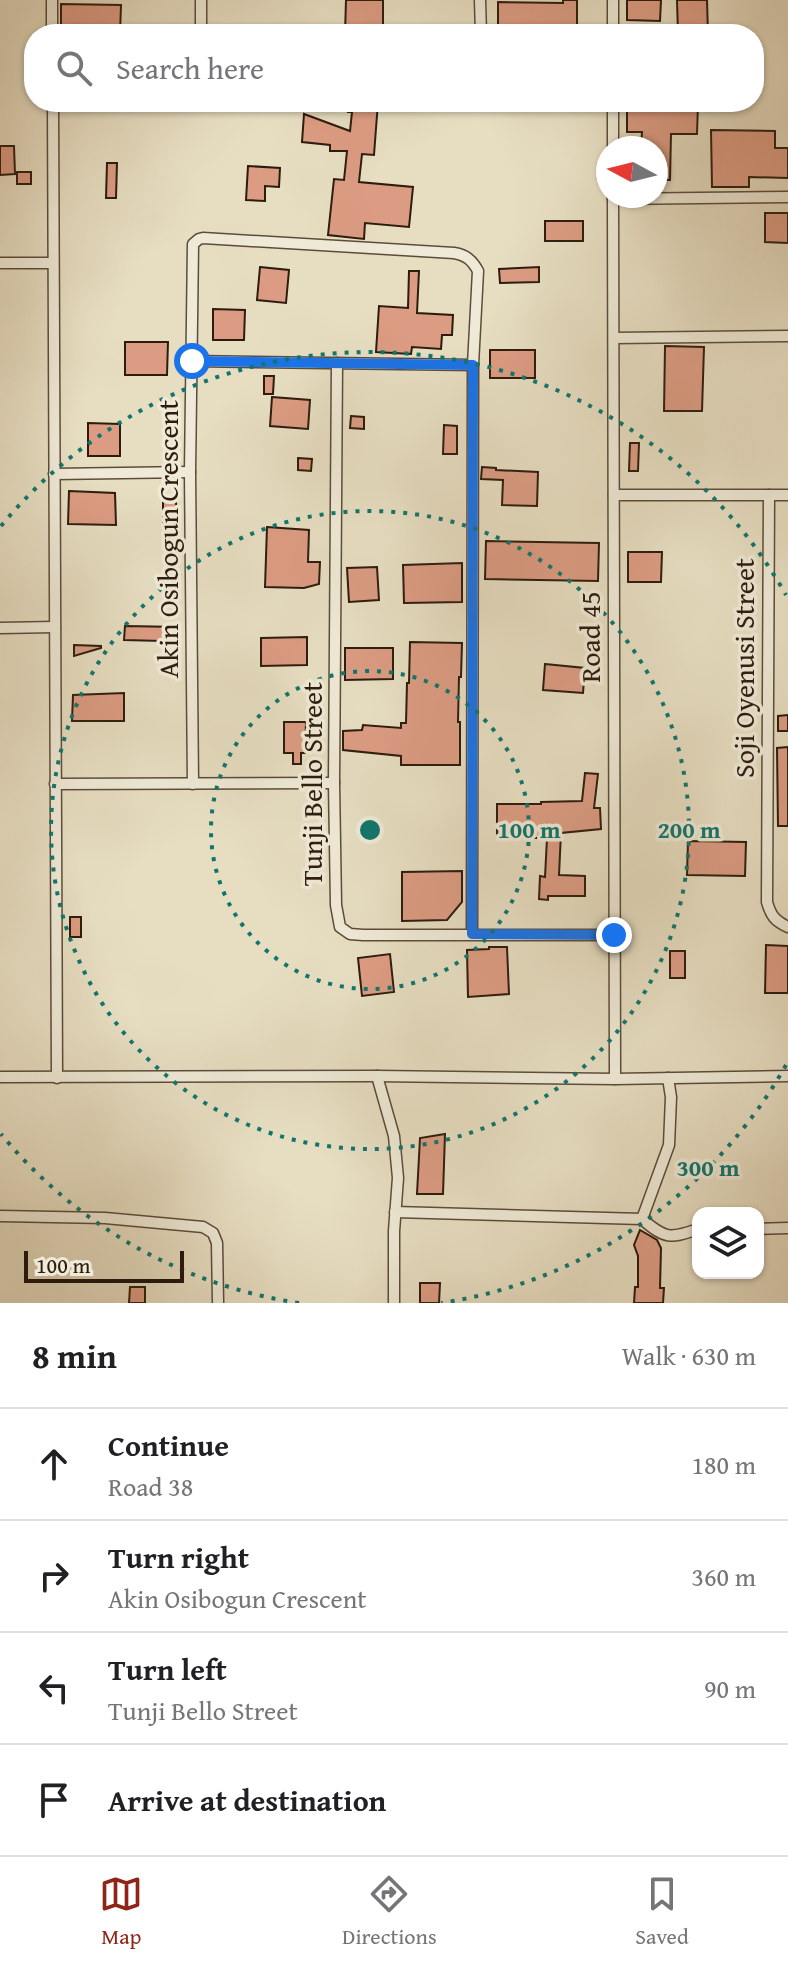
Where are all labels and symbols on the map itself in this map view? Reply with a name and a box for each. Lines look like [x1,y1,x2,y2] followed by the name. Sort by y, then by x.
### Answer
[596,136,668,208] north arrow
[174,343,210,379] route start
[147,400,188,678] street label: Akin Osibogun Crescent
[723,558,764,778] street label: Soji Oyenusi Street
[569,591,610,683] street label: Road 45
[291,682,332,886] street label: Tunji Bello Street
[497,812,561,847] text: 100 m
[657,812,721,847] text: 200 m
[356,816,384,844] centre of rings
[596,917,632,953] route end
[676,1150,740,1185] text: 300 m
[24,1247,184,1283] scale bar

